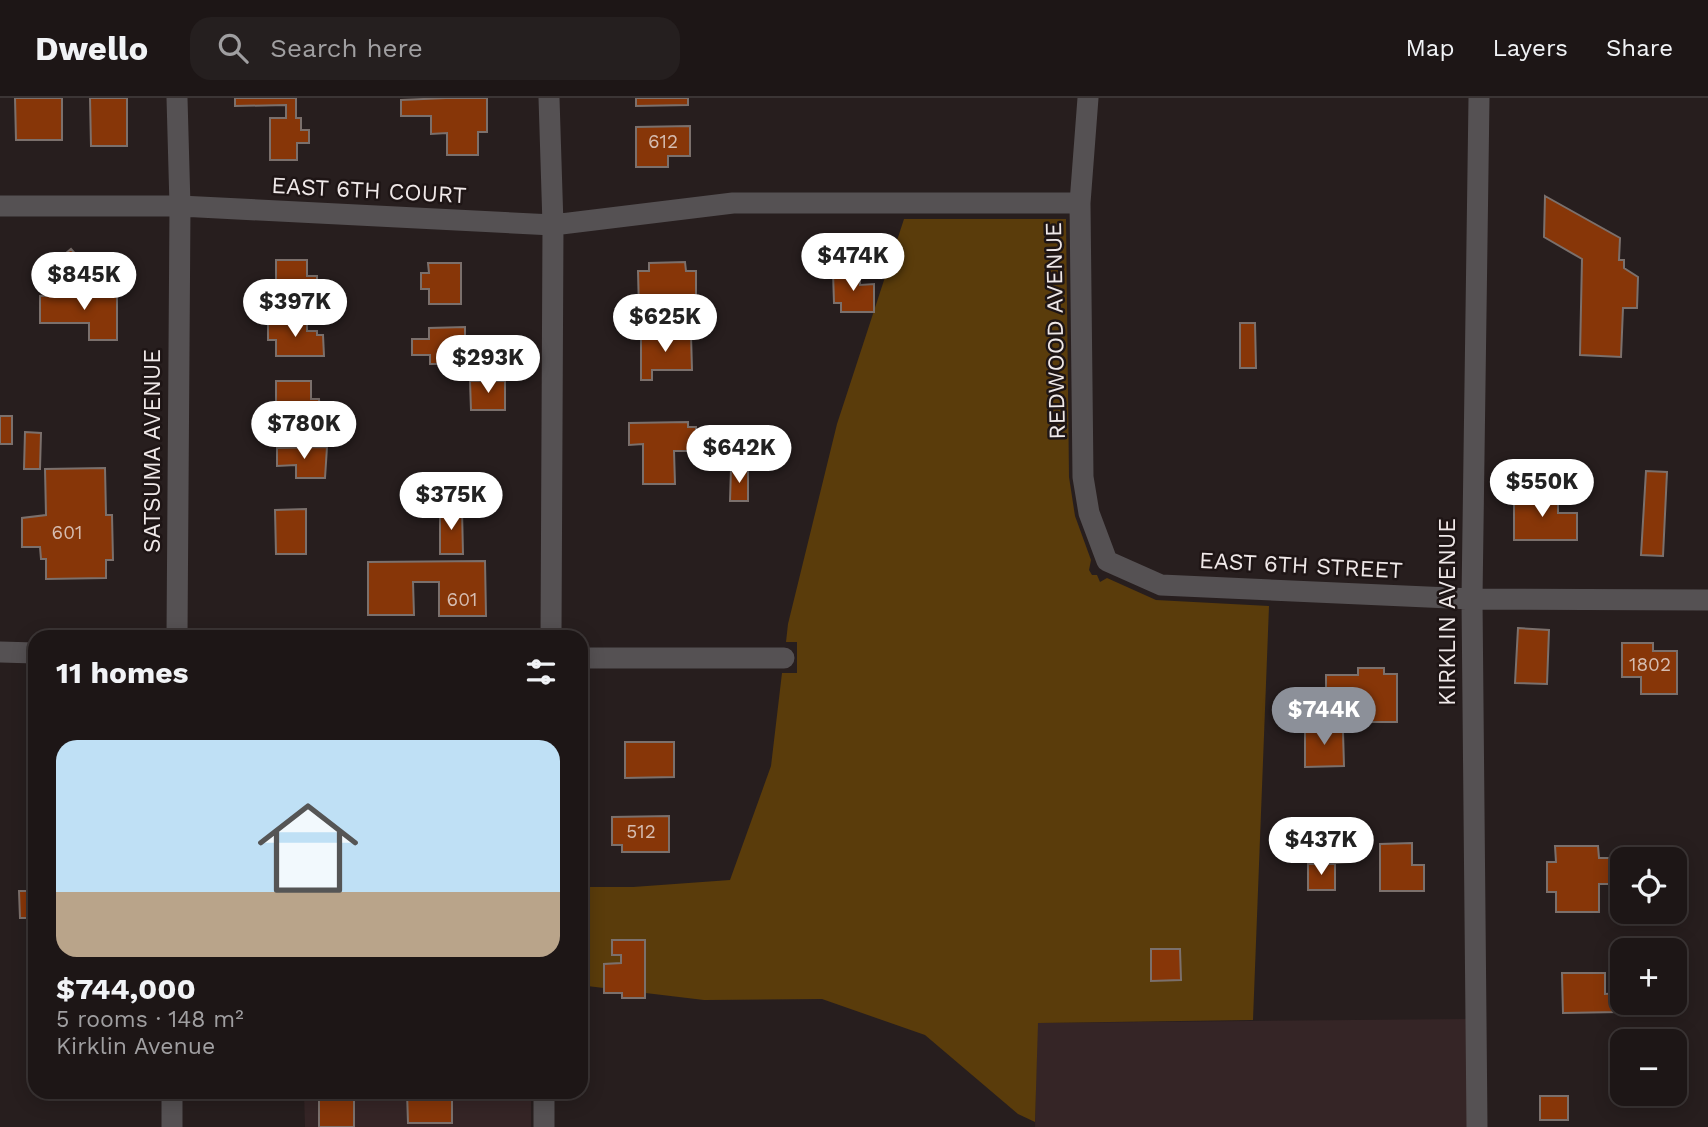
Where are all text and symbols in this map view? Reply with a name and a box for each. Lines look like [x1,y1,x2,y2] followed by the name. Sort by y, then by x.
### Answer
[190,17,680,80] search box
[35,29,148,68] text: Dwello
[214,29,252,67] icon: search
[270,33,423,63] text: Search here
[1406,34,1454,62] text: Map
[1492,34,1568,62] text: Layers
[1606,34,1673,62] text: Share
[648,130,678,153] house number: 612
[271,172,467,209] street label: EAST 6TH COURT
[1040,222,1071,440] street label: REDWOOD AVENUE
[804,234,902,293] pin: $474K
[817,242,889,269] text: $474K
[35,252,133,312] pin: $845K
[47,261,121,288] text: $845K
[246,280,344,339] pin: $397K
[259,288,331,315] text: $397K
[616,294,714,354] pin: $625K
[629,303,701,330] text: $625K
[439,336,537,395] pin: $293K
[452,344,524,371] text: $293K
[139,349,166,553] street label: SATSUMA AVENUE
[255,402,353,461] pin: $780K
[267,410,341,437] text: $780K
[690,426,788,485] pin: $642K
[702,434,776,461] text: $642K
[1493,460,1591,519] pin: $550K
[1506,468,1578,495] text: $550K
[402,472,500,532] pin: $375K
[416,481,486,508] text: $375K
[1434,518,1461,706] street label: KIRKLIN AVENUE
[52,521,82,544] house number: 601
[1198,547,1404,584] street label: EAST 6TH STREET
[447,588,477,611] house number: 601
[522,653,560,691] icon: filters
[1629,653,1671,676] house number: 1802
[56,655,189,690] text: 11 homes
[1275,688,1373,747] pin: $744K
[1288,696,1360,723] text: $744K
[245,785,371,911] icon: home
[1272,818,1370,877] pin: $437K
[626,820,656,843] house number: 512
[1285,826,1357,853] text: $437K
[1610,847,1687,1106] map controls
[1610,847,1687,924] button: locate
[1610,938,1687,1015] button: +
[56,971,196,1006] text: $744,000
[56,1006,244,1033] text: 5 rooms · 148 m²
[1610,1029,1687,1106] button: −
[56,1033,215,1060] text: Kirklin Avenue

